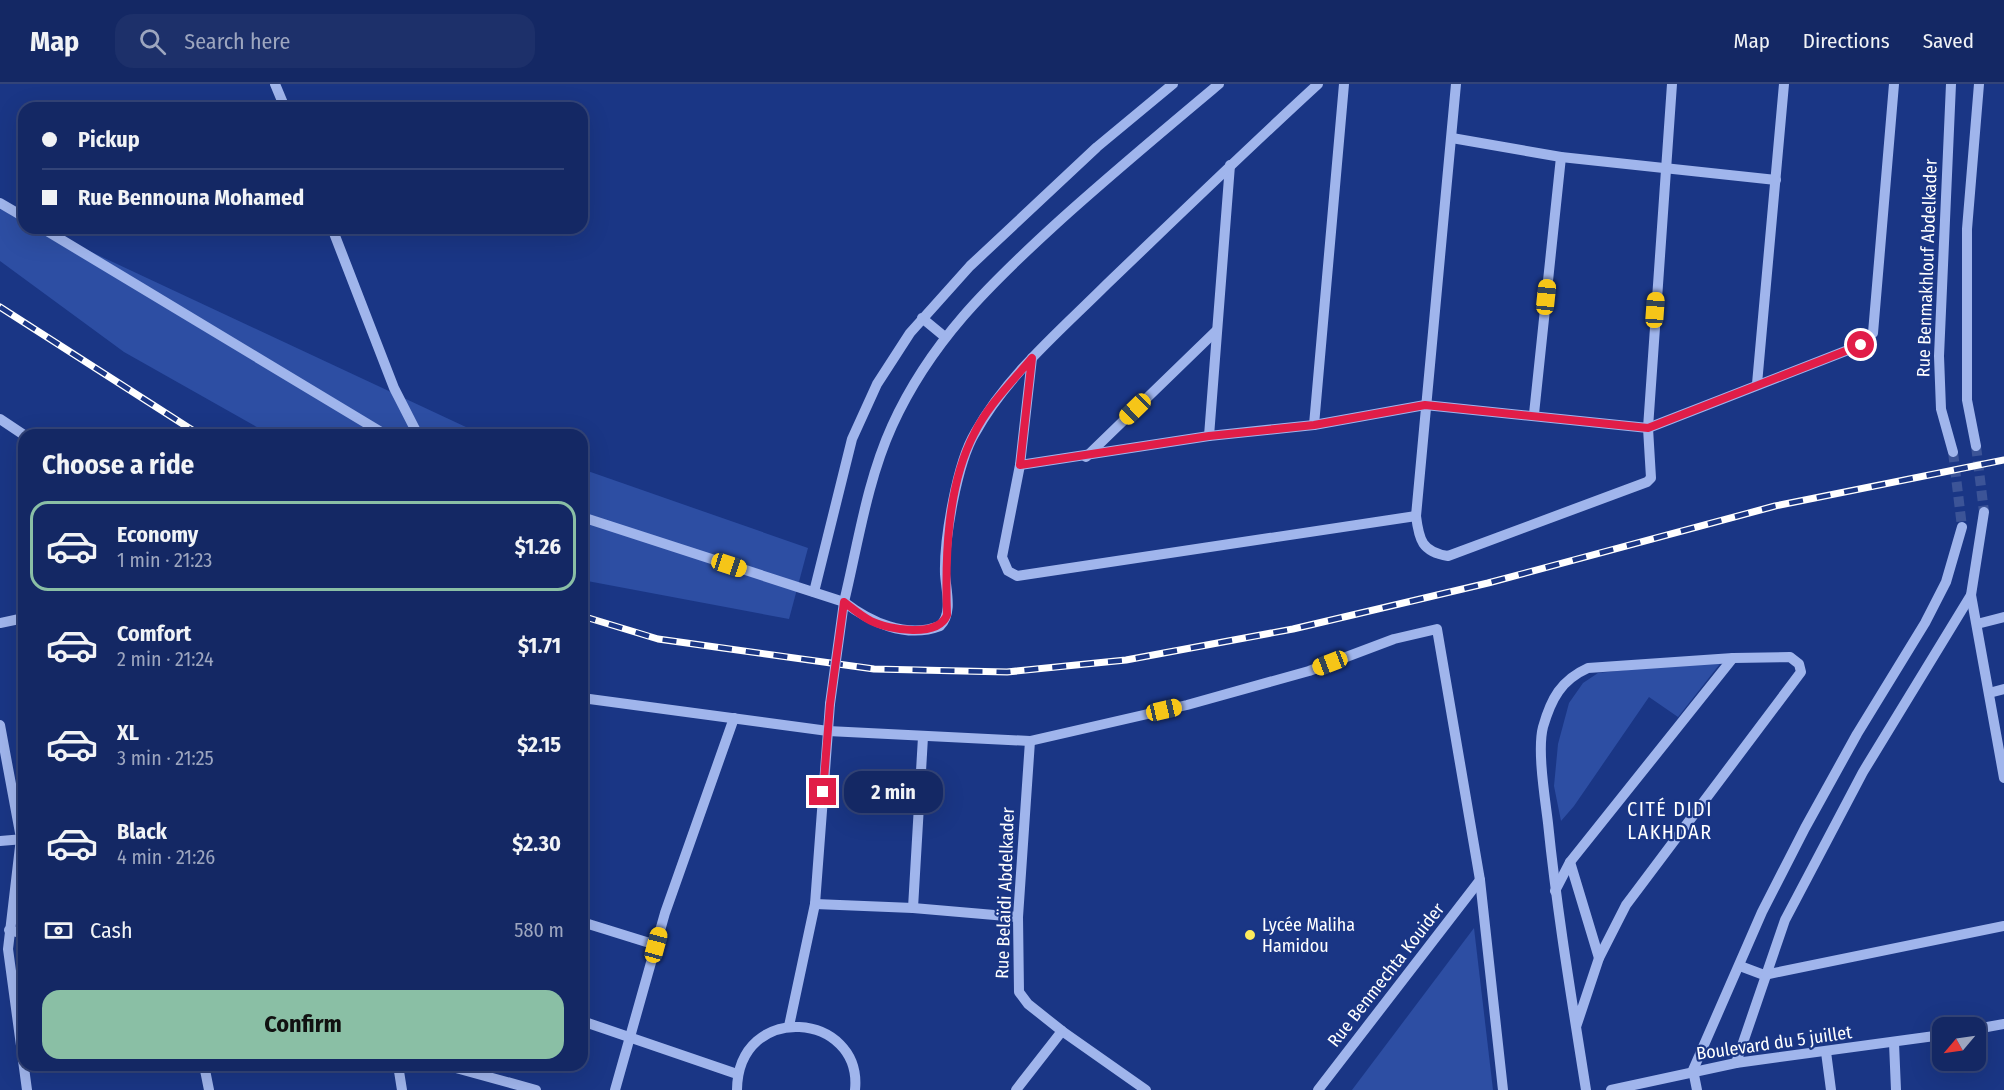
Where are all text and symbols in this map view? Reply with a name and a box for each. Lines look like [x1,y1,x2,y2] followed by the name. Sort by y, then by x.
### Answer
[115,14,535,68] search box
[30,25,79,58] text: Map
[136,25,169,58] icon: search
[184,28,290,55] text: Search here
[1733,28,1770,54] text: Map
[1803,28,1890,54] text: Directions
[1923,28,1974,54] text: Saved
[78,126,140,153] text: Pickup
[1912,158,1942,378] street label: Rue Benmakhlouf Abdelkader
[78,184,304,211] text: Rue Bennouna Mohamed
[1535,278,1557,316] car
[1645,291,1665,329] car
[1847,331,1874,358] route start
[1116,390,1154,428] car
[42,449,194,481] text: Choose a ride
[45,519,99,573] icon: car
[117,521,198,548] text: Economy
[515,533,561,560] text: $1.26
[117,548,212,572] text: 1 min · 21:23
[709,551,749,579] car
[45,618,99,672] icon: car
[117,620,191,647] text: Comfort
[518,632,561,659] text: $1.71
[117,647,214,671] text: 2 min · 21:24
[1310,648,1350,678] car
[1144,697,1184,723] car
[45,717,99,771] icon: car
[117,719,139,746] text: XL
[517,731,561,758] text: $2.15
[117,746,214,770] text: 3 min · 21:25
[844,771,943,813] callout: 2 min
[809,778,836,805] route end
[871,780,916,804] text: 2 min
[1627,797,1713,844] district label: CITÉ DIDI LAKHDAR
[991,806,1019,979] street label: Rue Belaïdi Abdelkader
[45,816,99,870] icon: car
[117,818,167,845] text: Black
[512,830,561,857] text: $2.30
[117,845,215,869] text: 4 min · 21:26
[1323,898,1450,1051] street label: Rue Benmechta Kouider
[42,914,75,947] icon: cash
[1262,914,1355,957] place label: Lycée Maliha Hamidou
[90,917,133,944] text: Cash
[514,918,564,942] text: 580 m
[643,925,669,965] car
[1243,928,1257,942] marker: Lycée Maliha Hamidou
[42,990,564,1059] button: Confirm
[1932,1017,1986,1071] north arrow
[1932,1017,1986,1071] map controls
[1695,1021,1853,1065] street label: Boulevard du 5 juillet

